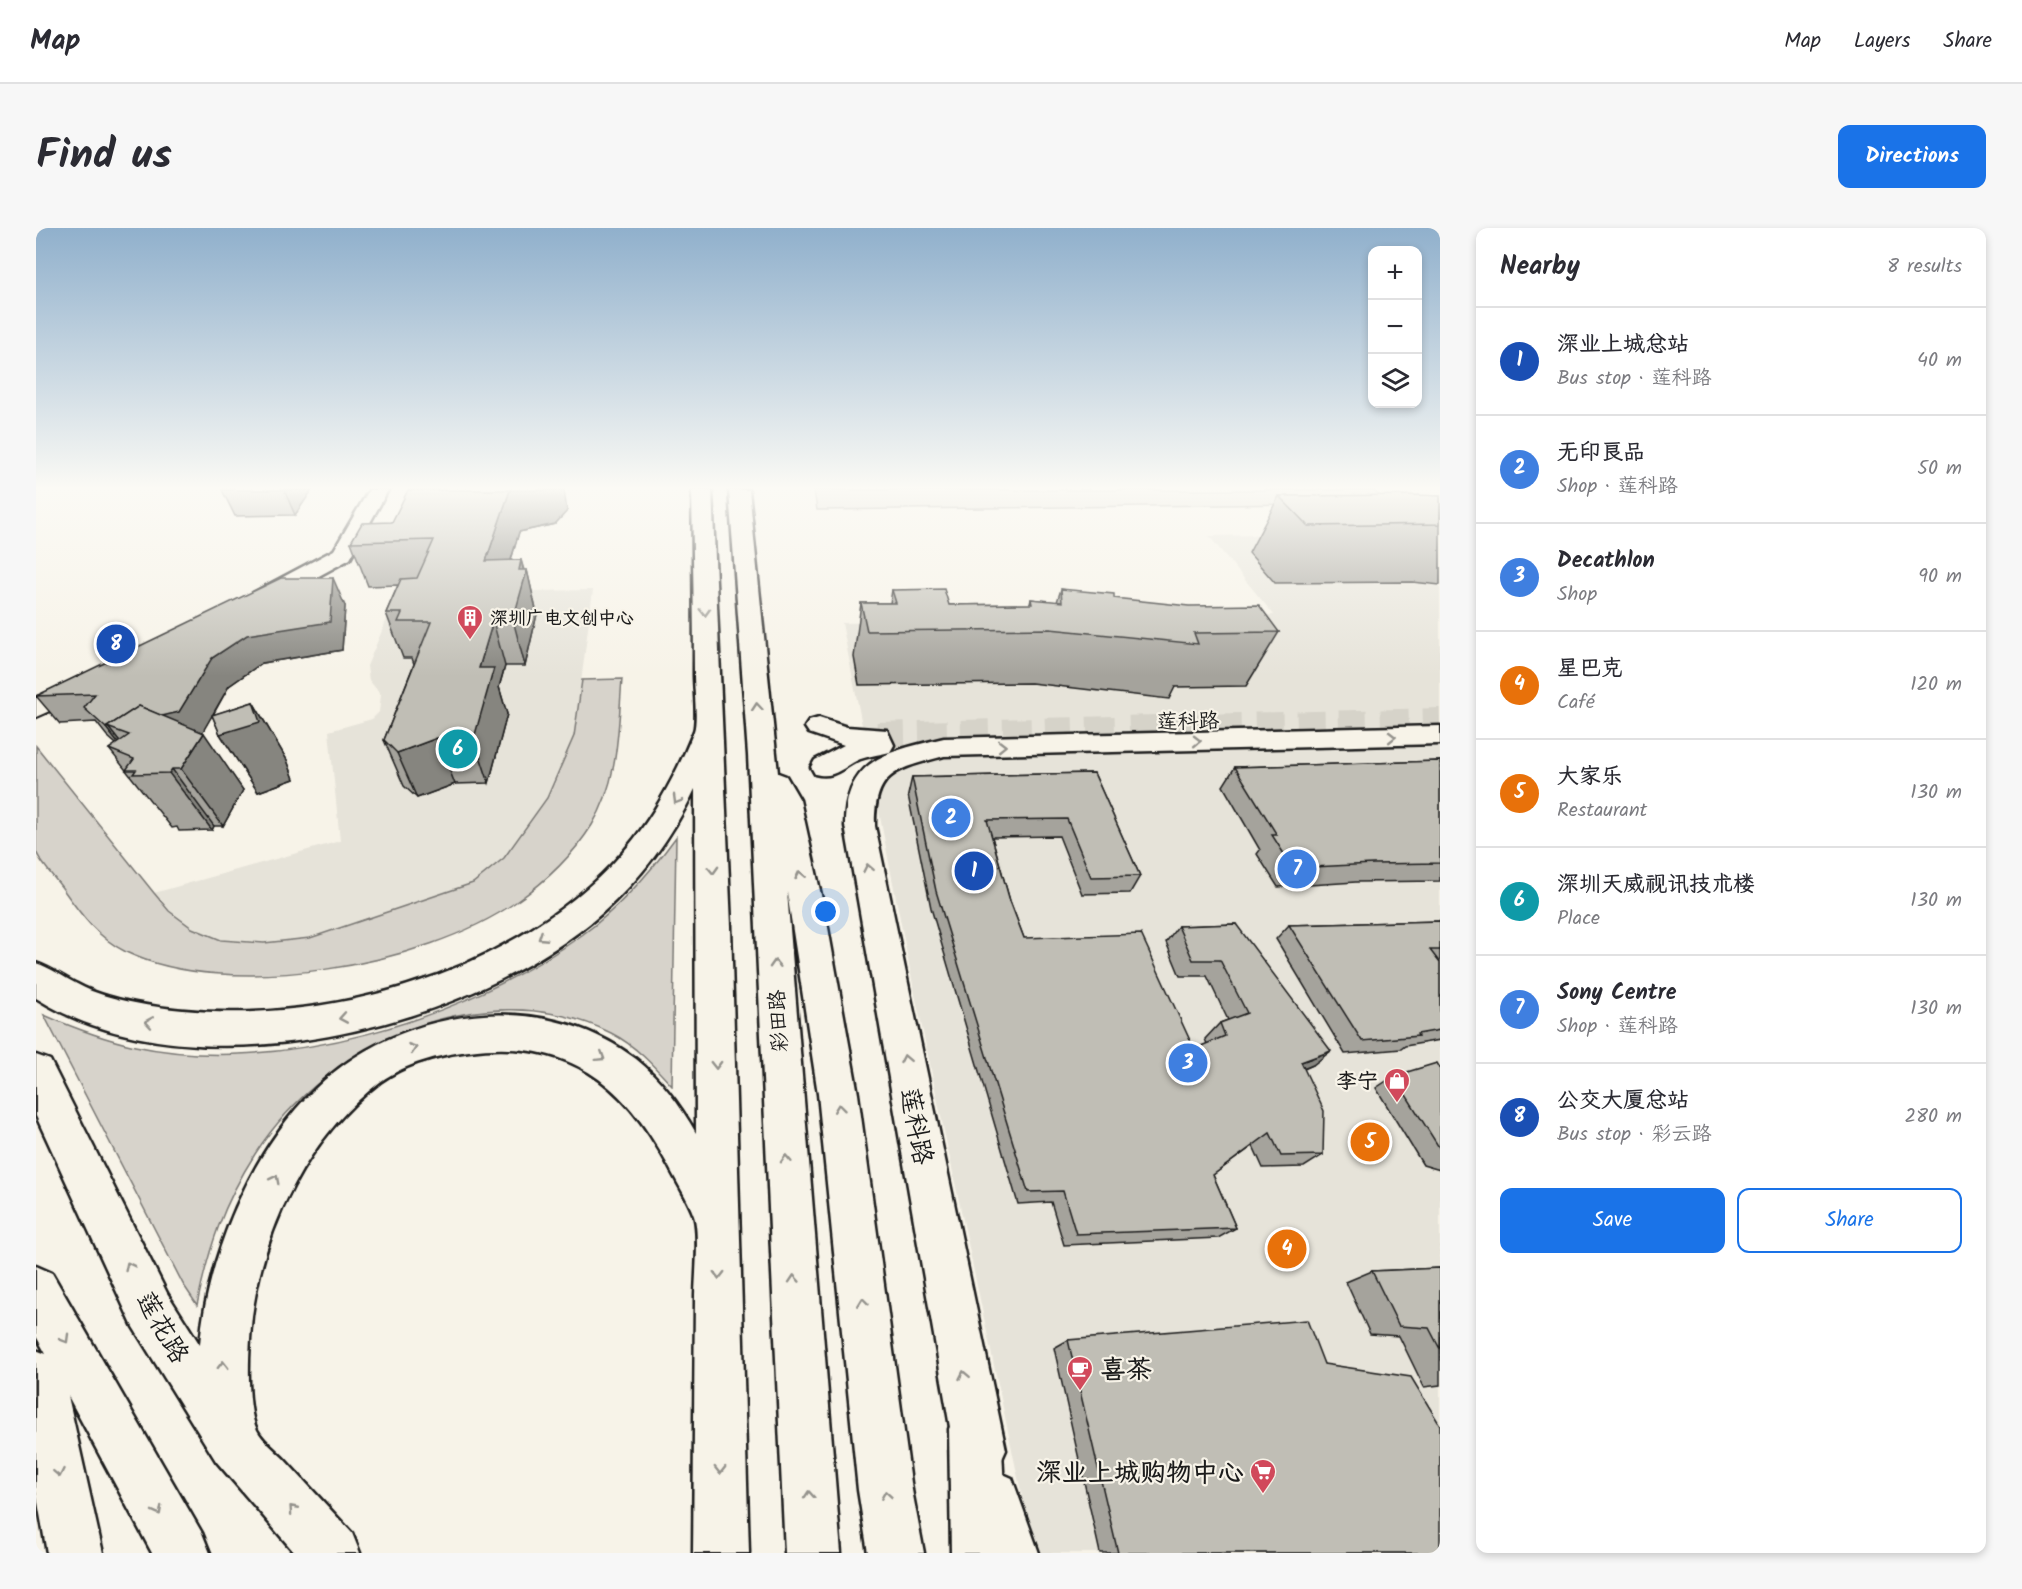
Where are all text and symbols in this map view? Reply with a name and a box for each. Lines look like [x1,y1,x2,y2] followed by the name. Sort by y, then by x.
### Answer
[30,19,81,64] text: Map
[1784,25,1821,58] text: Map
[1854,25,1910,58] text: Layers
[1943,25,1992,58] text: Share
[36,123,172,190] text: Find us
[1838,125,1986,188] button: Directions
[1368,246,1422,408] map controls
[1368,246,1422,300] button: +
[1500,246,1580,288] text: Nearby
[1887,251,1962,283] text: 8 results
[1368,300,1422,354] button: −
[1557,328,1689,363] text: 深业上城总站
[1516,345,1523,377] text: 1
[1917,345,1962,377] text: 40 m
[1368,354,1422,408] button: layers
[1557,363,1712,395] text: Bus stop · 莲科路
[1557,436,1645,471] text: 无印良品
[1514,453,1525,485] text: 2
[1917,453,1962,485] text: 50 m
[1557,471,1678,503] text: Shop · 莲科路
[1557,544,1655,579] text: Decathlon
[1514,561,1525,593] text: 3
[1918,561,1962,593] text: 90 m
[1557,579,1597,611] text: Shop
[455,603,485,641] building icon: 深圳广电文创中心
[490,605,634,634] place label: 深圳广电文创中心
[699,607,712,616] one-way arrow
[96,622,136,666] pin: 8
[1557,652,1623,687] text: 星巴克
[1514,669,1525,701] text: 4
[1910,669,1962,701] text: 120 m
[1557,687,1595,719] text: Café
[751,702,764,712] one-way arrow
[1156,705,1220,740] street label: 莲科路
[438,726,478,772] pin: 6
[1388,730,1397,743] one-way arrow
[1193,735,1202,747] one-way arrow
[998,739,1007,752] one-way arrow
[1557,760,1623,795] text: 大家乐
[1514,777,1525,809] text: 5
[1910,777,1962,809] text: 130 m
[672,794,684,804] one-way arrow
[1557,795,1647,827] text: Restaurant
[932,796,970,840] pin: 2
[1278,846,1316,892] pin: 7
[954,848,994,894] pin: 1
[862,863,875,873] one-way arrow
[706,865,719,874] one-way arrow
[1557,868,1755,903] text: 深圳天威视讯技术楼
[794,870,807,880] one-way arrow
[1514,885,1525,917] text: 6
[1910,885,1962,917] text: 130 m
[811,897,840,926] your location
[1557,903,1600,935] text: Place
[538,930,548,942] one-way arrow
[768,960,781,969] one-way arrow
[1557,976,1676,1011] text: Sony Centre
[761,989,798,1053] street label: 彩田路
[1515,993,1524,1025] text: 7
[1910,993,1962,1025] text: 130 m
[338,1011,348,1024] one-way arrow
[1557,1011,1678,1043] text: Shop · 莲科路
[145,1017,154,1029] one-way arrow
[1168,1040,1208,1086] pin: 3
[407,1043,418,1055] one-way arrow
[595,1050,605,1062] one-way arrow
[899,1055,912,1065] one-way arrow
[710,1060,723,1069] one-way arrow
[1336,1066,1378,1099] place label: 李宁
[1382,1066,1412,1104] shop icon: 李宁
[887,1084,943,1169] street label: 莲科路
[1557,1084,1689,1119] text: 公交大厦总站
[1514,1101,1525,1133] text: 8
[1904,1101,1962,1133] text: 280 m
[834,1104,846,1113] one-way arrow
[1557,1119,1712,1151] text: Bus stop · 彩云路
[1350,1120,1390,1164] pin: 5
[780,1155,793,1164] one-way arrow
[268,1174,279,1185] one-way arrow
[1500,1188,1725,1253] button: Save
[1737,1188,1962,1253] button: Share
[1268,1226,1306,1272] pin: 4
[125,1262,137,1273] one-way arrow
[713,1270,725,1279] one-way arrow
[788,1275,801,1284] one-way arrow
[124,1284,199,1372] street label: 莲花路
[857,1297,870,1306] one-way arrow
[58,1333,69,1343] one-way arrow
[1100,1350,1152,1392] place label: 喜茶
[1065,1354,1095,1392] cafe icon: 喜茶
[217,1360,229,1369] one-way arrow
[958,1370,971,1380] one-way arrow
[1036,1453,1244,1495] place label: 深业上城购物中心
[1248,1457,1278,1495] supermarket icon: 深业上城购物中心
[714,1465,727,1474] one-way arrow
[52,1467,65,1477] one-way arrow
[803,1490,816,1499] one-way arrow
[880,1491,893,1501] one-way arrow
[151,1505,162,1515] one-way arrow
[289,1506,300,1516] one-way arrow

